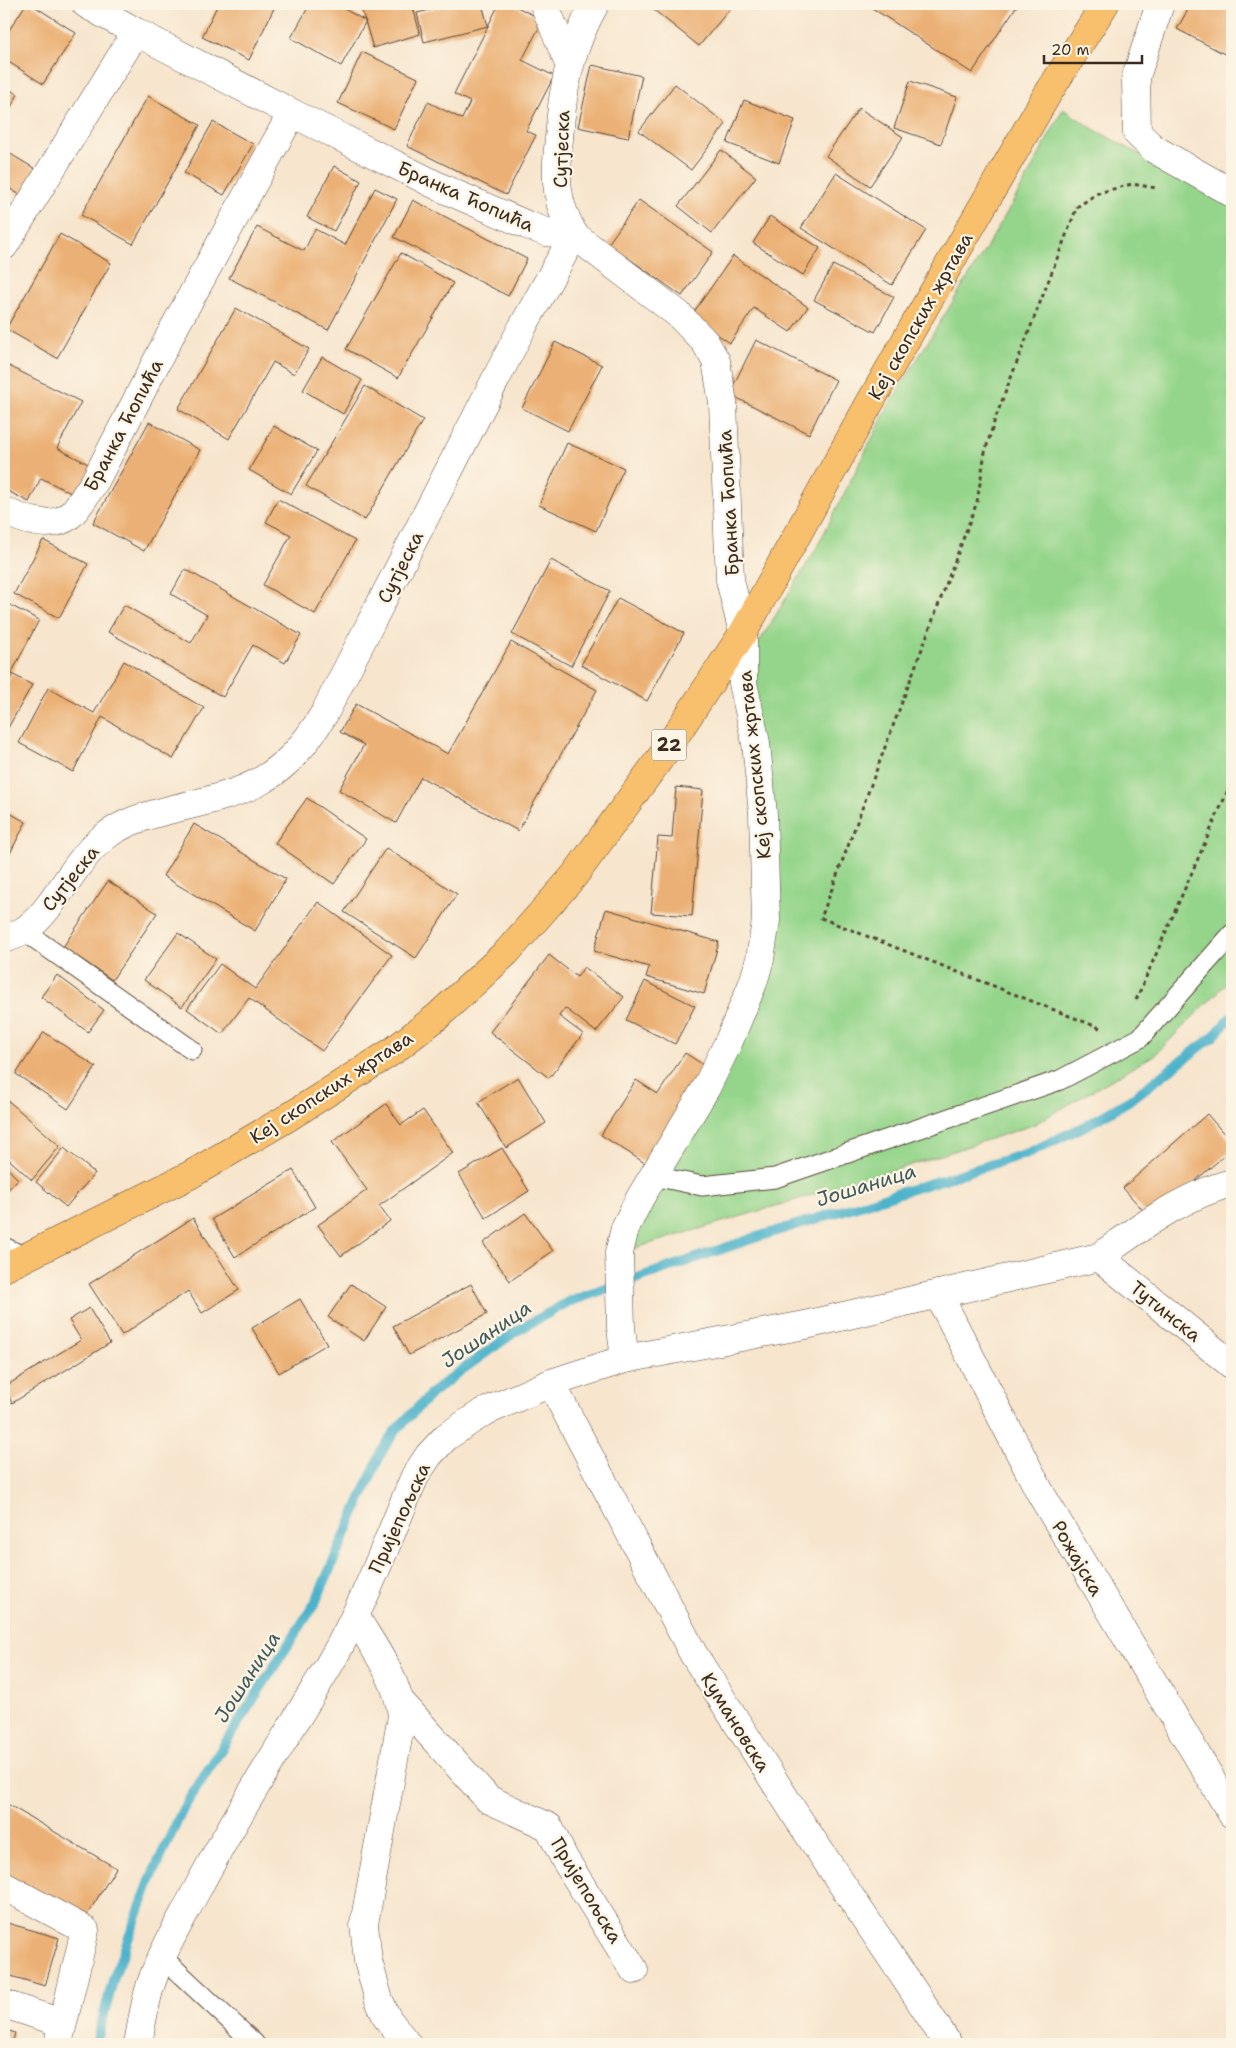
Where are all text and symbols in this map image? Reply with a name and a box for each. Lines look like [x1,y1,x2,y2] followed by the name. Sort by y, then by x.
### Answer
[1044,32,1141,64] scale bar
[1051,40,1090,60] text: 20 m
[548,110,575,188] street label: Сутјеска
[394,155,538,238] street label: Бранка Ћопића
[862,228,979,405] street label: Кеј скопских жртава
[78,355,169,496] street label: Бранка Ћопића
[712,429,745,577] street label: Бранка Ћопића
[372,527,429,608] street label: Сутјеска
[732,669,777,861] street label: Кеј скопских жртава
[652,730,686,760] road number: 22
[36,840,105,916] street label: Сутјеска
[245,1025,418,1150] street label: Кеј скопских жртава
[813,1157,919,1213] water label: Јошаница
[1125,1275,1206,1348] street label: Тутинска
[436,1294,536,1374] water label: Јошаница
[363,1459,436,1578] street label: Пријепољска
[1046,1516,1109,1601] street label: Рожајска
[208,1627,286,1727] water label: Јошаница
[695,1668,776,1777] street label: Кумановска
[545,1833,628,1948] street label: Пријепољска

